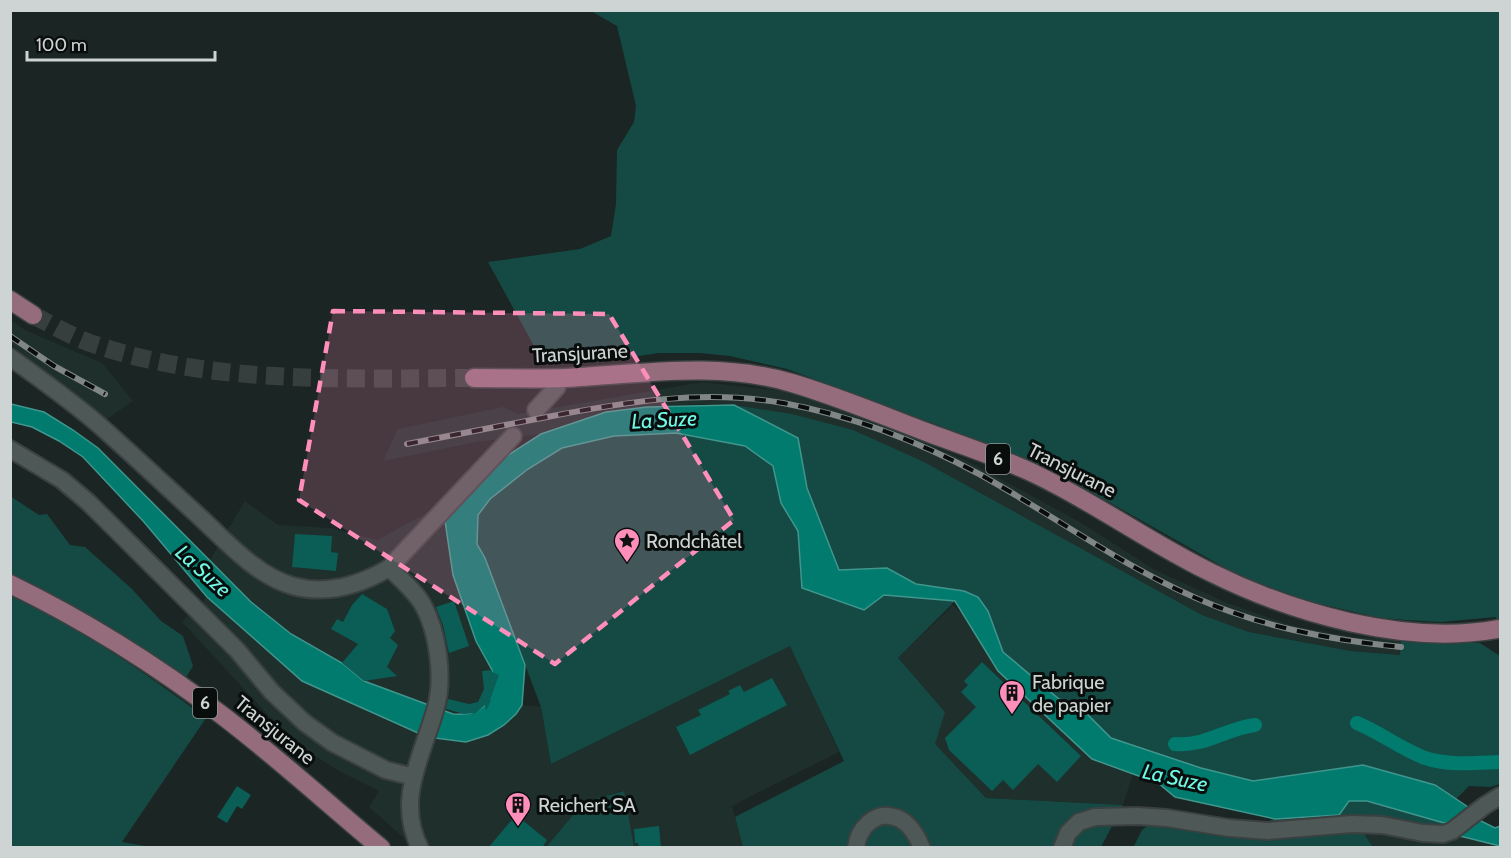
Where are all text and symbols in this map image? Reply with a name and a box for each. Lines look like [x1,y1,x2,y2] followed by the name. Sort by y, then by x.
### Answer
[27,24,214,62] scale bar
[36,34,87,56] text: 100 m
[531,339,629,367] street label: Transjurane
[631,405,698,434] water label: La Suze
[1024,438,1120,502] street label: Transjurane
[986,444,1010,474] road number: 6
[612,526,642,564] place icon: Rondchâtel
[646,529,742,553] place label: Rondchâtel
[171,539,236,602] water label: La Suze
[1032,670,1111,717] place label: Fabrique de papier
[997,678,1027,716] building icon: Fabrique de papier
[193,688,217,718] road number: 6
[230,690,320,770] street label: Transjurane
[1140,758,1210,797] water label: La Suze
[503,790,533,828] building icon: Reichert SA
[538,793,637,817] place label: Reichert SA

